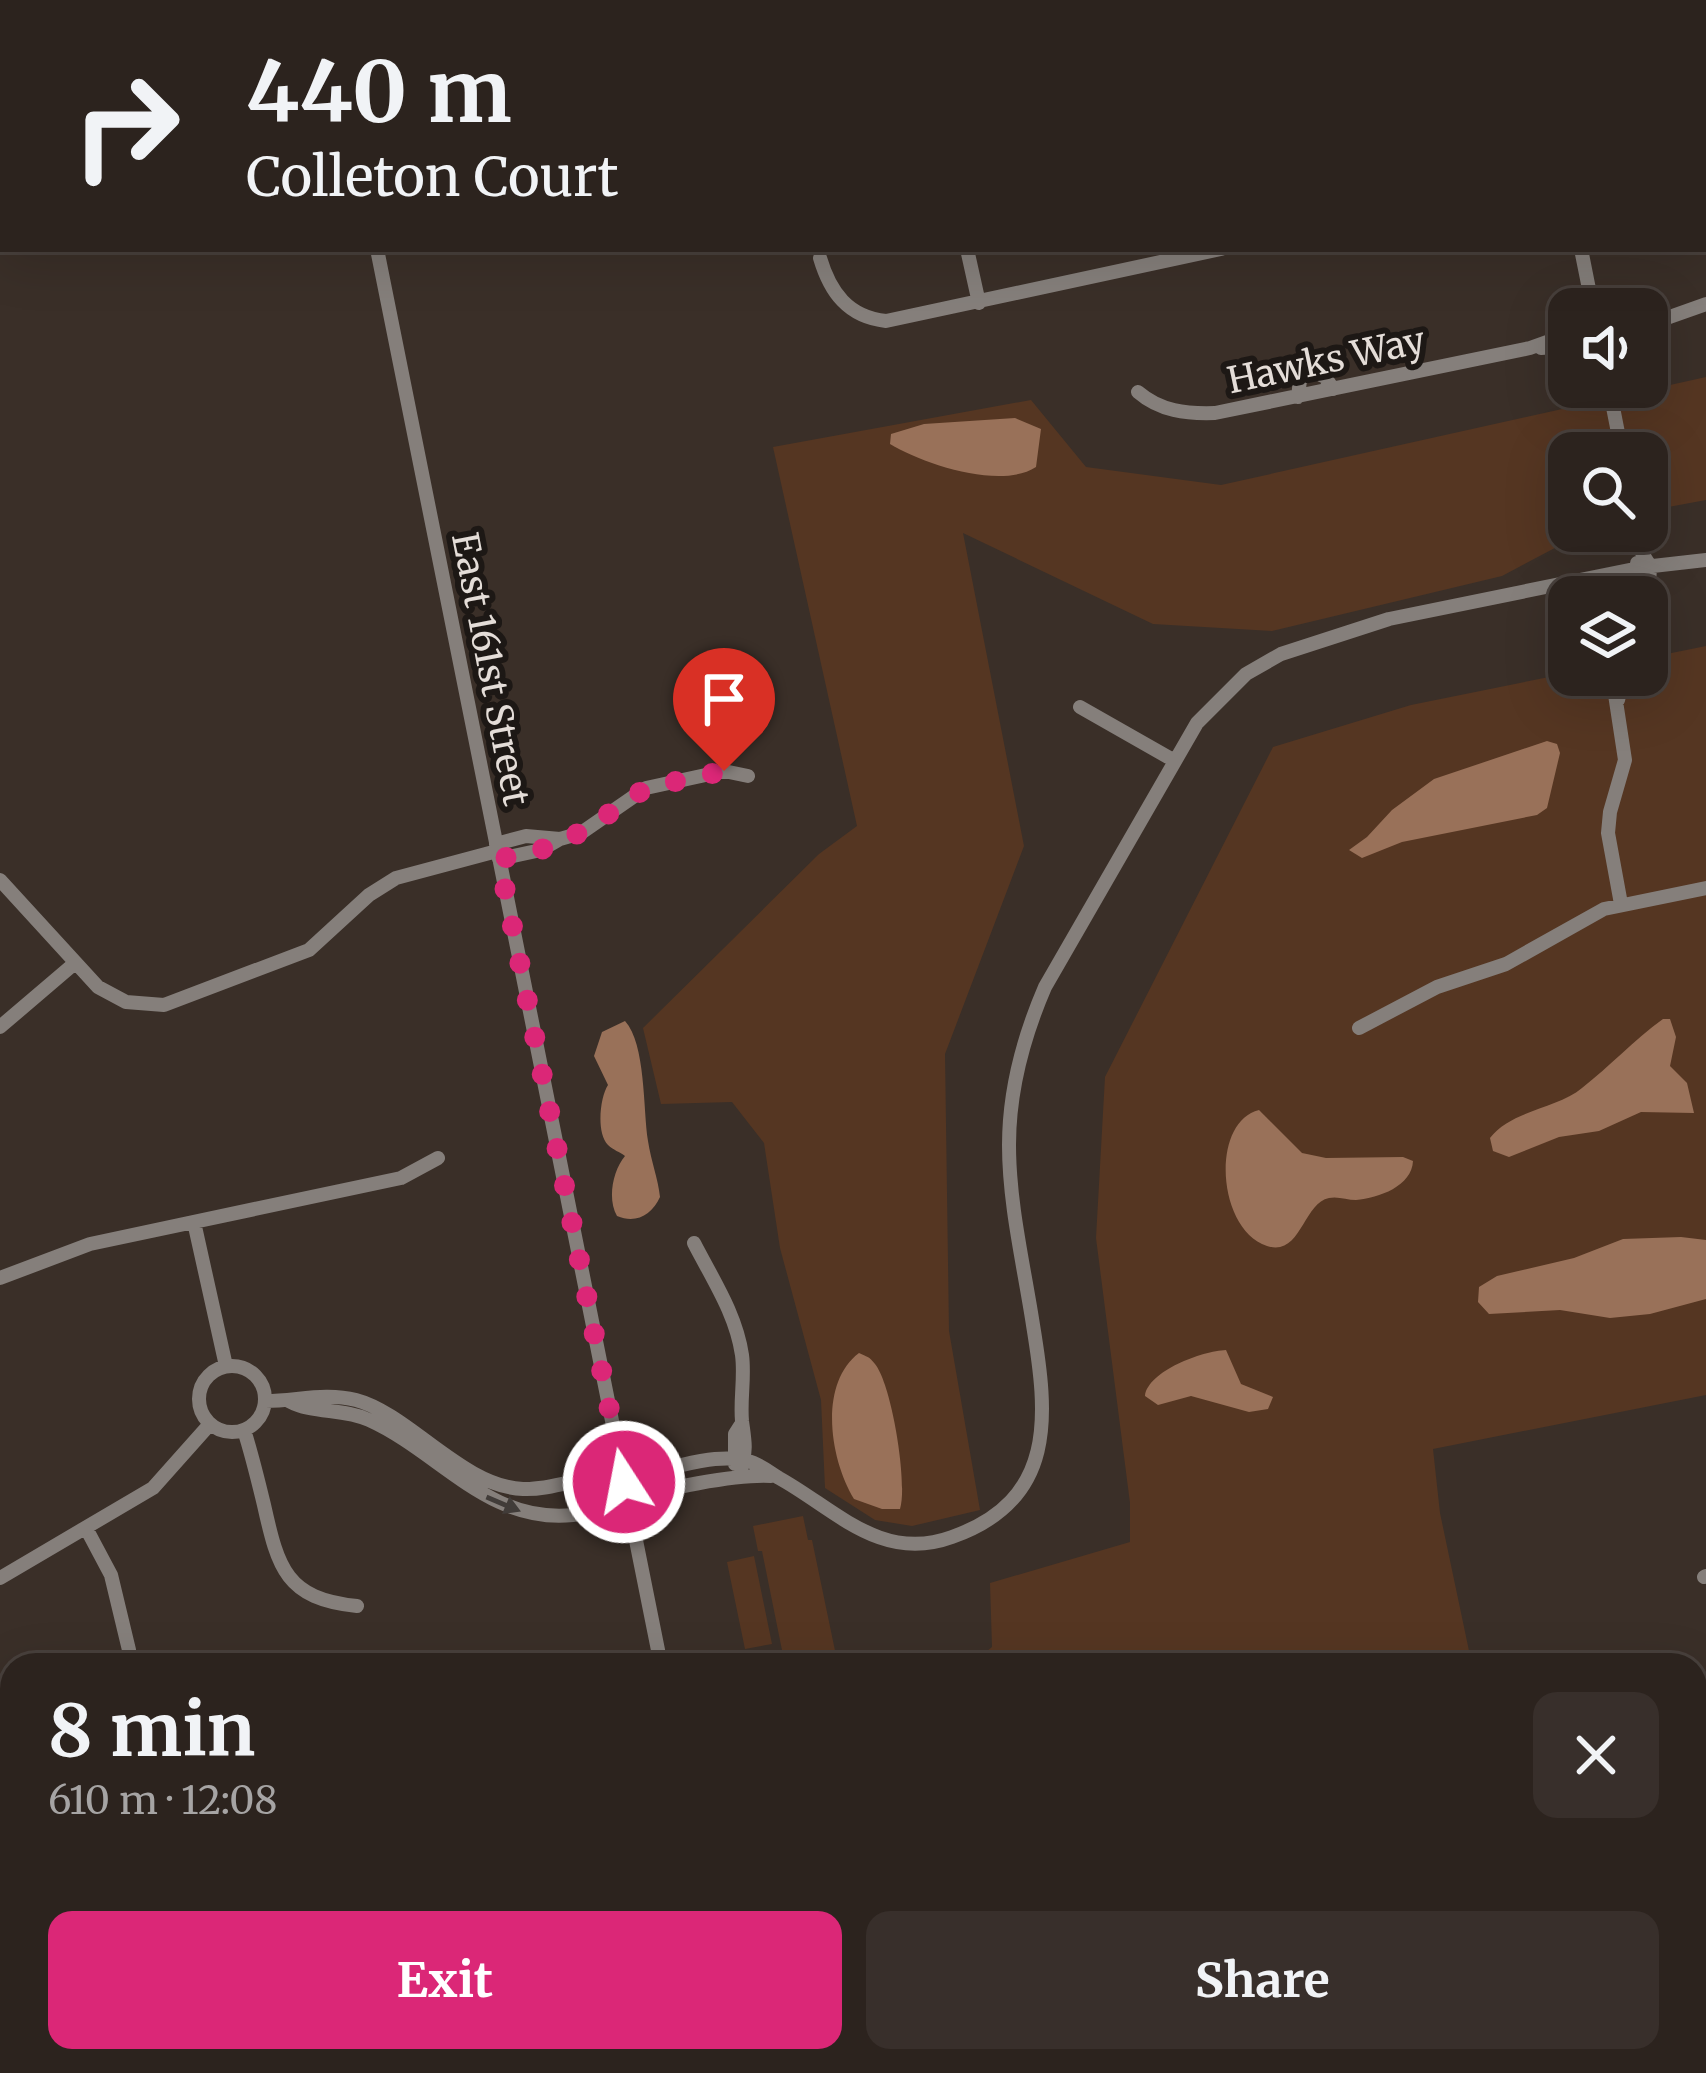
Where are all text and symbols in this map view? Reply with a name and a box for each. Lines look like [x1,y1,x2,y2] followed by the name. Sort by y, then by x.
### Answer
[246,39,512,145] text: 440 m
[48,48,204,204] icon: right
[246,143,618,211] text: Colleton Court
[1548,288,1668,696] map controls
[1548,288,1668,408] button: sound
[1223,318,1429,403] street label: Hawks Way
[1548,432,1668,552] button: search
[442,529,539,809] street label: East 161st Street
[1548,576,1668,696] button: layers
[673,648,775,771] pin
[691,666,757,732] icon: arrive
[561,1419,687,1545] position arrow
[486,1495,521,1515] one-way arrow
[48,1685,255,1776] text: 8 min
[1533,1692,1659,1818] button: close
[48,1776,278,1825] text: 610 m · 12:08
[48,1911,842,2049] button: Exit
[866,1911,1659,2049] button: Share

